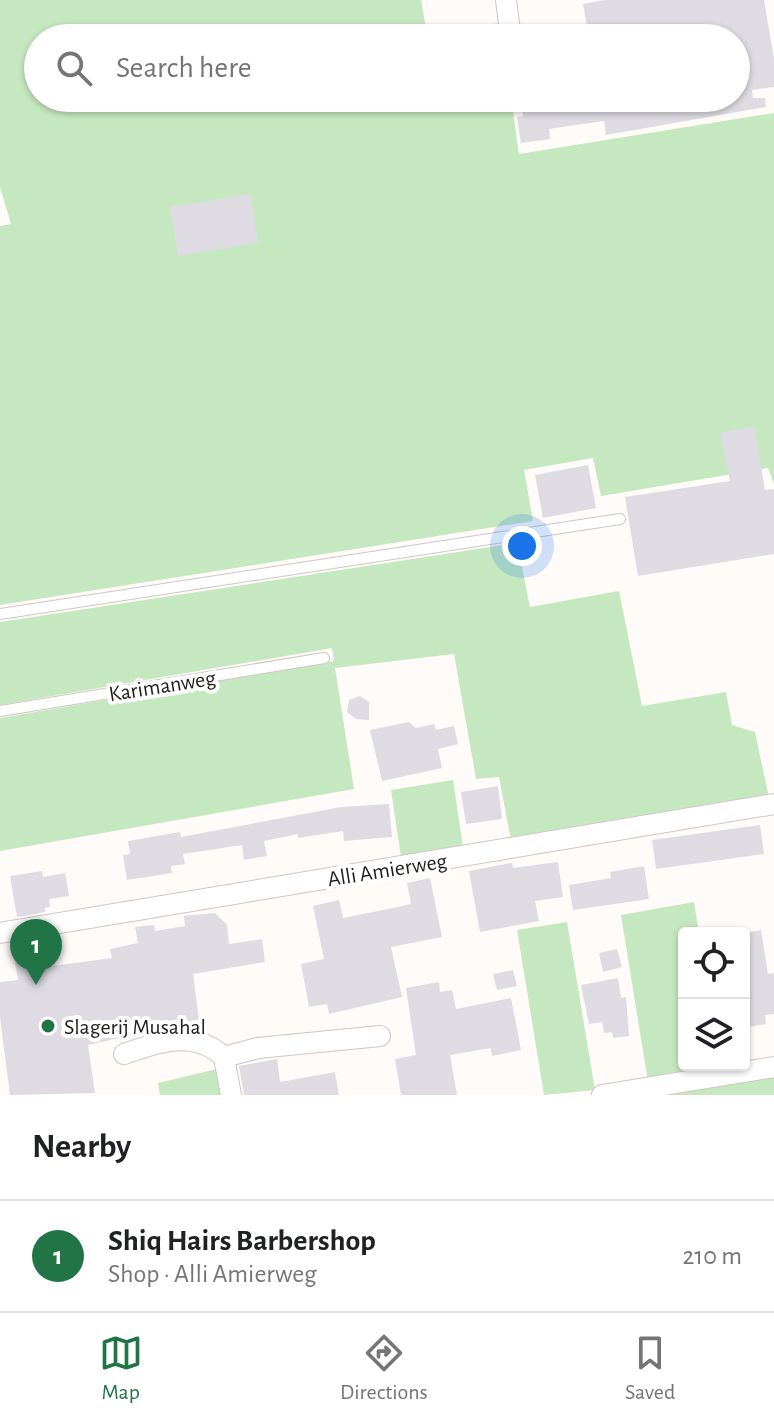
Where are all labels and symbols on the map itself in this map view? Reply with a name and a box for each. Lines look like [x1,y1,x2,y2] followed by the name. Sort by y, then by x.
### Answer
[502,526,542,566] your location
[107,667,217,705] street label: Karimanweg
[326,850,449,890] street label: Alli Amierweg
[10,919,62,985] pin: 1
[64,1016,206,1038] place label: Slagerij Musahal
[39,1017,57,1035] marker: Slagerij Musahal

